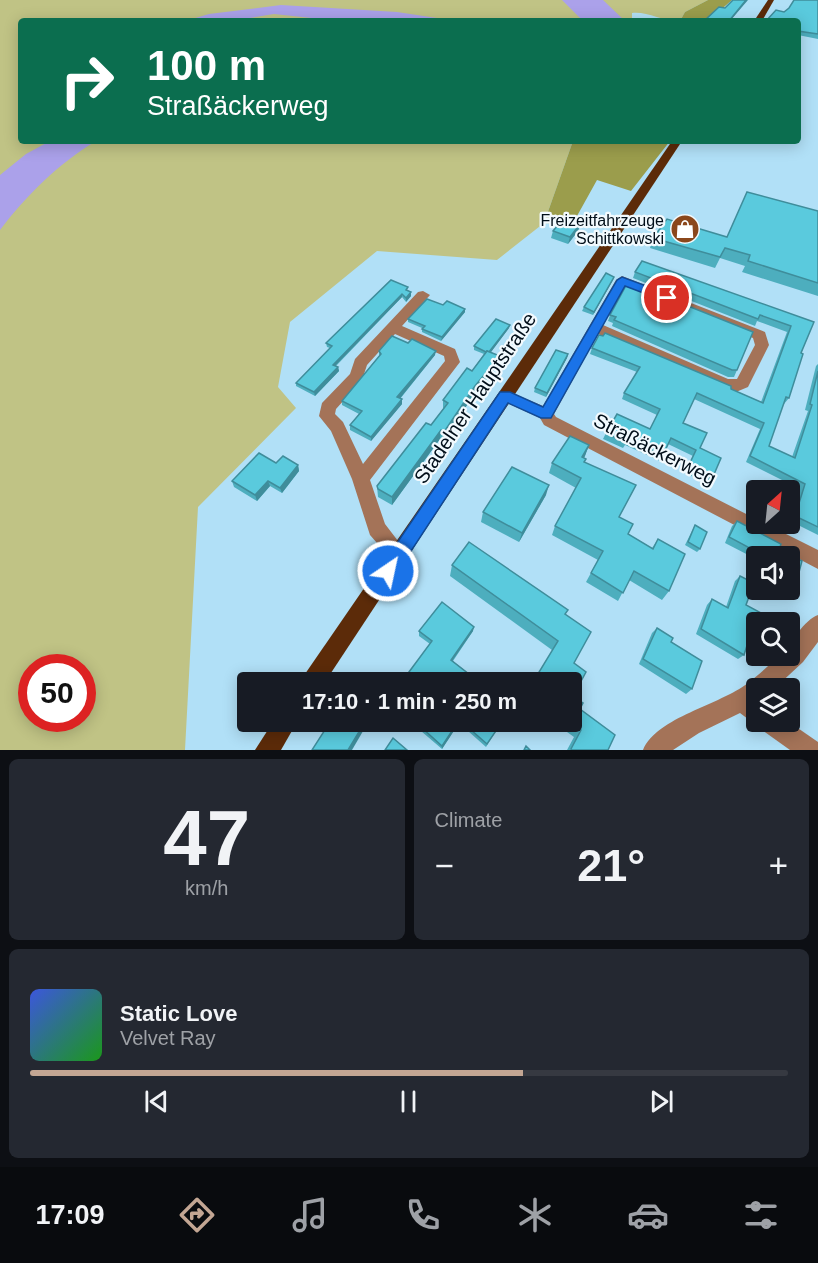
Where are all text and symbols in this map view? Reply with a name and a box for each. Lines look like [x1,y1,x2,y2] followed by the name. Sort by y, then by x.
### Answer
[48,42,126,120] icon: right
[147,42,266,89] text: 100 m
[147,91,329,121] text: Straßäckerweg
[540,212,664,247] place label: Freizeitfahrzeuge Schittkowski
[669,213,701,245] shop icon: Freizeitfahrzeuge Schittkowski
[641,272,692,323] pin
[650,281,683,314] icon: arrive
[410,308,540,488] street label: Stadelner Hauptstraße
[590,409,720,489] street label: Straßäckerweg
[746,480,800,534] north arrow
[746,480,800,732] map controls
[356,539,420,603] position arrow
[746,546,800,600] button: sound
[746,612,800,666] button: search
[18,654,96,732] speed limit sign: 50
[746,678,800,732] button: layers
[302,689,517,714] text: 17:10 · 1 min · 250 m
[163,794,250,882] text: 47
[435,809,502,831] text: Climate
[577,840,645,891] text: 21°
[435,847,454,884] text: −
[769,847,788,884] text: +
[185,877,228,899] text: km/h
[120,1001,237,1026] text: Static Love
[120,1027,216,1049] text: Velvet Ray
[140,1085,173,1118] icon: previous
[392,1085,425,1118] icon: pause
[645,1085,678,1118] icon: next
[176,1194,218,1236] icon: directions
[289,1194,331,1236] icon: music
[402,1194,444,1236] icon: phone
[514,1194,556,1236] icon: climate
[627,1194,669,1236] icon: car
[740,1194,782,1236] icon: filters
[35,1200,105,1230] text: 17:09

